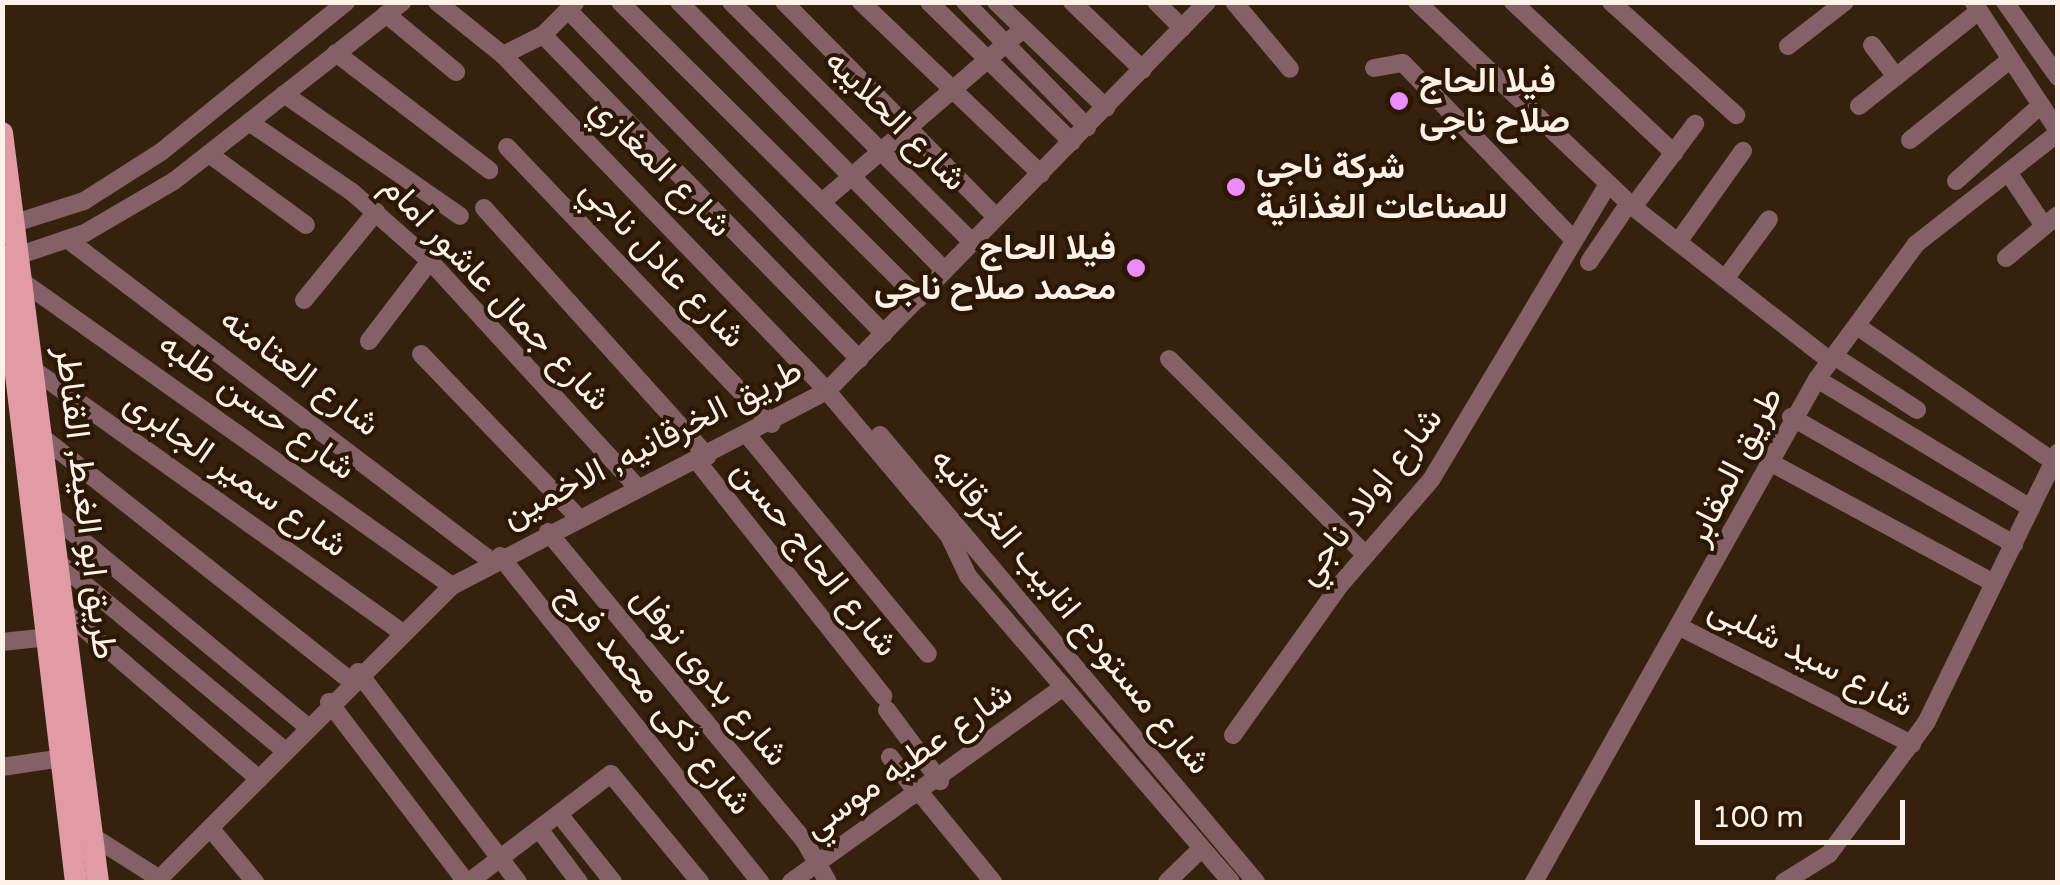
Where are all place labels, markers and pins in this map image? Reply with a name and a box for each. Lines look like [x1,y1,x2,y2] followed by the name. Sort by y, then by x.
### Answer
[1419,60,1570,142] place label: فيلا الحاج صلاح ناجى
[1388,90,1410,112] marker: فيلا الحاج صلاح ناجى
[1256,146,1508,228] place label: شركة ناجى للصناعات الغذائية
[1225,176,1247,198] marker: شركة ناجى للصناعات الغذائية
[874,227,1116,309] place label: فيلا الحاج محمد صلاح ناجى
[1125,257,1147,279] marker: فيلا الحاج محمد صلاح ناجى

